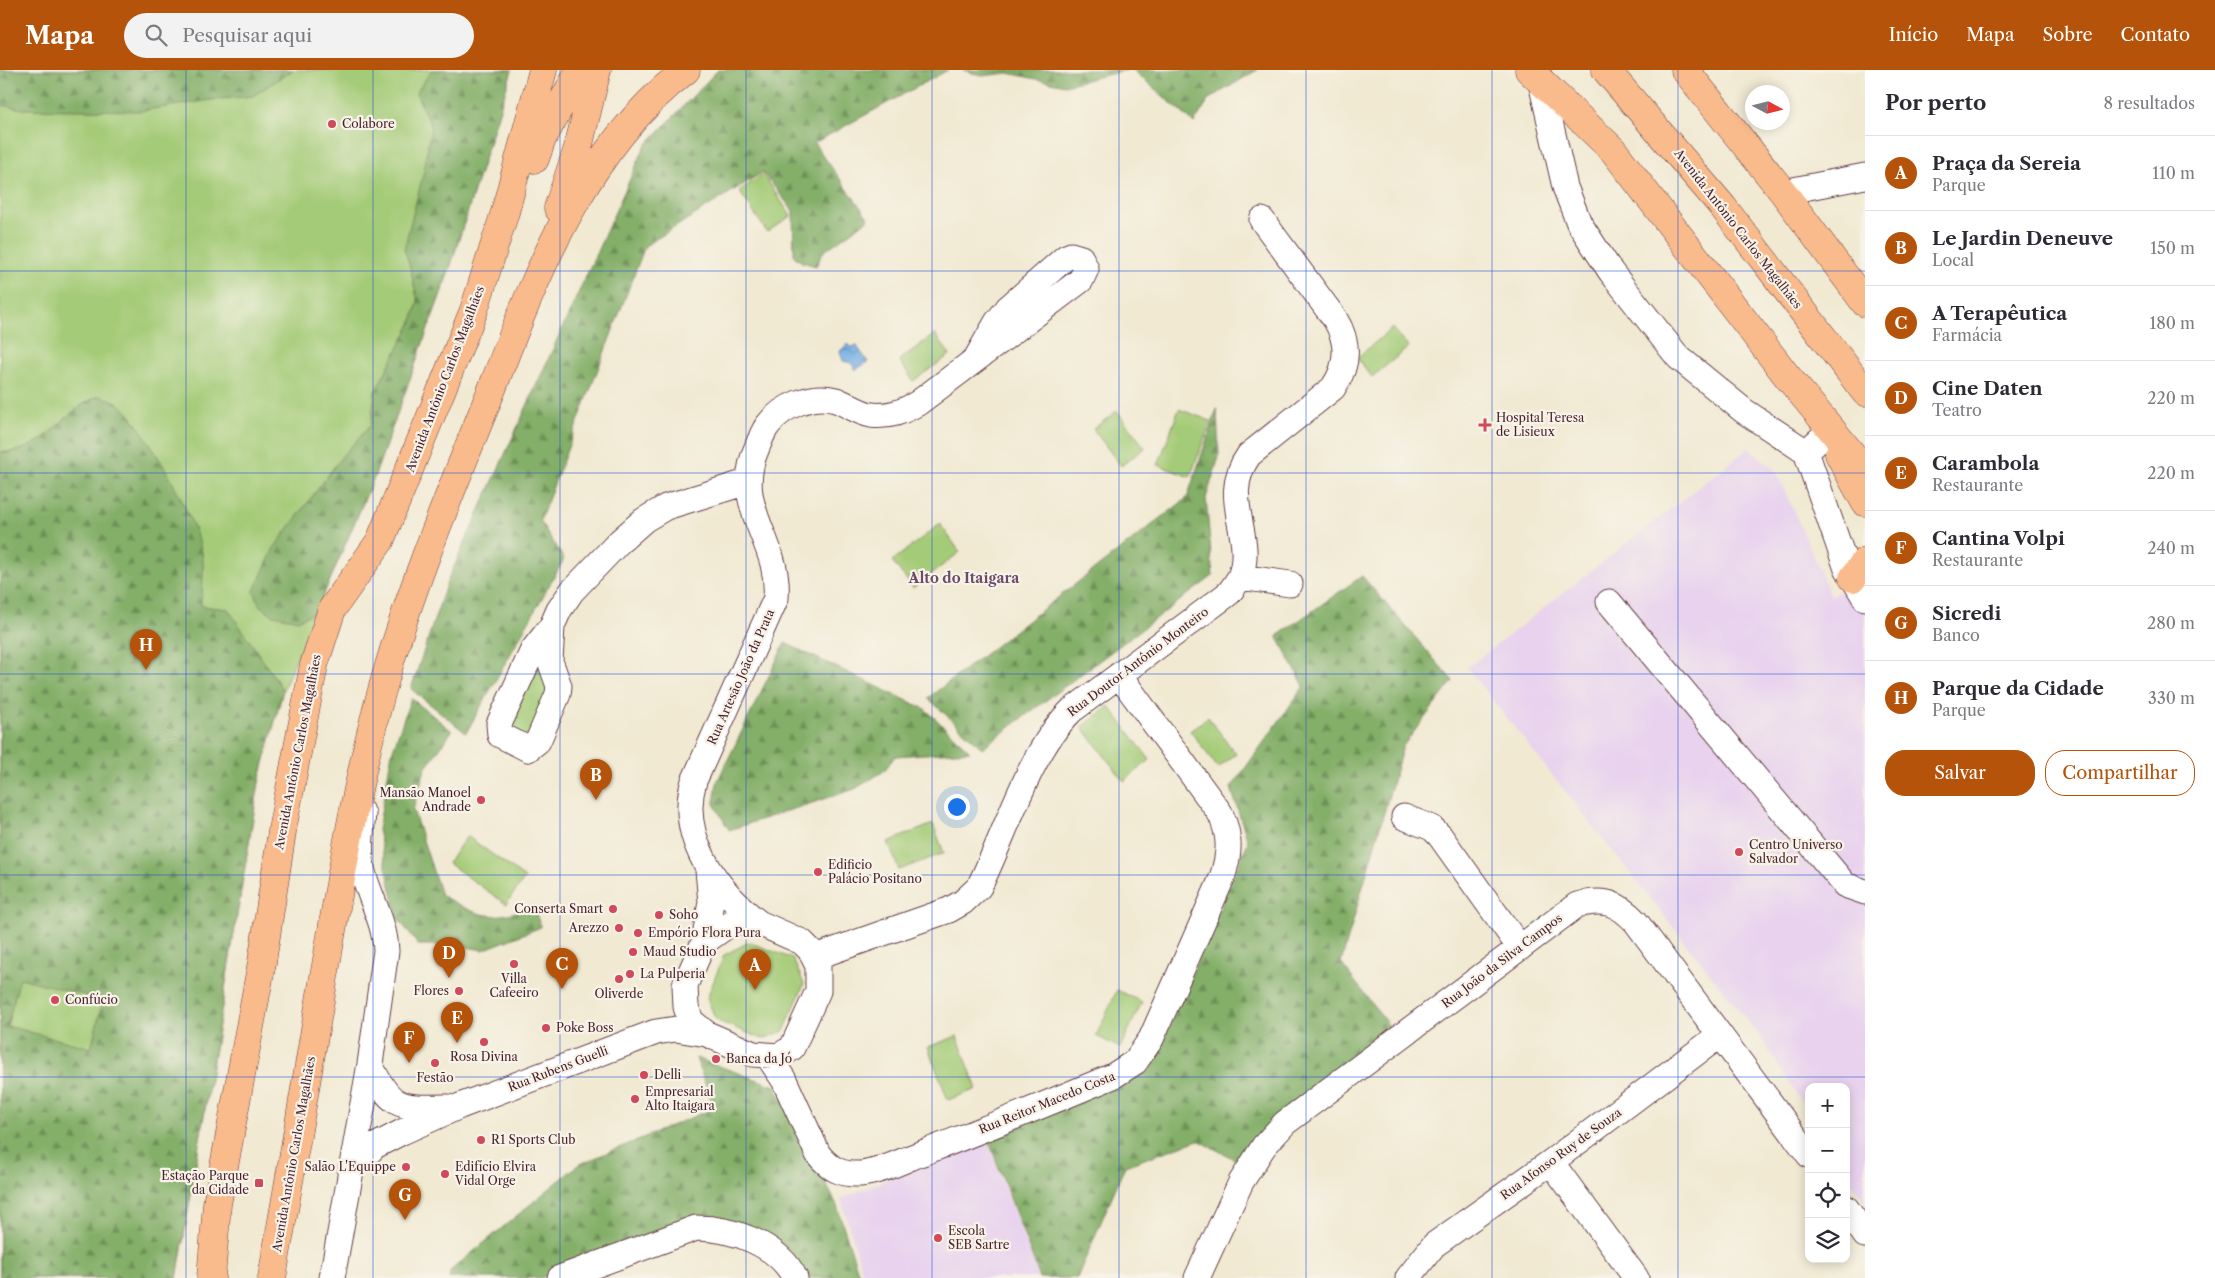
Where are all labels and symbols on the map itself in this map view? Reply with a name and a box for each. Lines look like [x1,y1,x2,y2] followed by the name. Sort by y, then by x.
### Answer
[1745,85,1790,130] north arrow
[342,116,395,131] place label: Colabore
[326,118,338,130] marker: Colabore
[1671,145,1805,311] street label: Avenida Antônio Carlos Magalhães
[402,284,487,475] street label: Avenida Antônio Carlos Magalhães
[1496,410,1585,439] place label: Hospital Teresa de Lisieux
[1478,418,1492,432] marker: Hospital Teresa de Lisieux
[908,569,1020,587] district label: Alto do Itaigara
[1064,604,1211,719] street label: Rua Doutor Antônio Monteiro
[704,606,778,747] street label: Rua Artesão João da Prata
[130,629,162,670] pin: H
[271,653,324,852] street label: Avenida Antônio Carlos Magalhães
[580,759,612,800] pin: B
[380,785,471,814] place label: Mansão Manoel Andrade
[475,794,487,806] marker: Mansão Manoel Andrade
[944,794,970,820] your location
[1749,837,1843,866] place label: Centro Universo Salvador
[1733,846,1745,858] marker: Centro Universo Salvador
[828,857,922,886] place label: Edificio Palácio Positano
[812,866,824,878] marker: Edificio Palácio Positano
[514,901,604,916] place label: Conserta Smart
[607,903,619,915] marker: Conserta Smart
[669,907,698,922] place label: Soho
[653,909,665,921] marker: Soho
[1438,910,1565,1011] street label: Rua João da Silva Campos
[568,920,609,935] place label: Arezzo
[613,922,625,934] marker: Arezzo
[648,925,762,940] place label: Empório Flora Pura
[632,927,644,939] marker: Empório Flora Pura
[433,937,465,978] pin: D
[643,944,716,959] place label: Maud Studio
[627,946,639,958] marker: Maud Studio
[546,948,578,989] pin: C
[739,949,771,990] pin: A
[508,958,520,970] marker: Villa Cafeeiro
[640,966,706,981] place label: La Pulperia
[624,968,636,980] marker: La Pulperia
[489,971,539,1000] place label: Villa Cafeeiro
[613,973,625,985] marker: Oliverde
[413,983,449,998] place label: Flores
[453,985,465,997] marker: Flores
[595,986,644,1001] place label: Oliverde
[65,992,118,1007] place label: Confúcio
[49,994,61,1006] marker: Confúcio
[441,1002,473,1043] pin: E
[556,1020,614,1035] place label: Poke Boss
[393,1022,425,1063] pin: F
[540,1022,552,1034] marker: Poke Boss
[478,1036,490,1048] marker: Rosa Divina
[506,1042,610,1095] street label: Rua Rubens Guelli
[450,1049,519,1064] place label: Rosa Divina
[726,1051,792,1066] place label: Banca da Jó
[710,1053,722,1065] marker: Banca da Jó
[269,1055,318,1254] street label: Avenida Antônio Carlos Magalhães
[429,1057,441,1069] marker: Festão
[654,1067,682,1082] place label: Delli
[976,1068,1118,1137] street label: Rua Reitor Macedo Costa
[638,1069,650,1081] marker: Delli
[416,1070,454,1085] place label: Festão
[644,1084,715,1113] place label: Empresarial Alto Itaigara
[629,1093,641,1105] marker: Empresarial Alto Itaigara
[1497,1104,1625,1203] street label: Rua Afonso Ruy de Souza
[491,1132,576,1147] place label: R1 Sports Club
[475,1134,487,1146] marker: R1 Sports Club
[305,1159,396,1174] place label: Salão L'Equippe
[454,1159,537,1188] place label: Edifício Elvira Vidal Orge
[400,1161,412,1173] marker: Salão L'Equippe
[161,1168,249,1197] place label: Estação Parque da Cidade
[439,1168,451,1180] marker: Edifício Elvira Vidal Orge
[253,1177,265,1189] marker: Estação Parque da Cidade
[389,1179,421,1220] pin: G
[948,1223,1010,1252] place label: Escola SEB Sartre
[932,1232,944,1244] marker: Escola SEB Sartre

